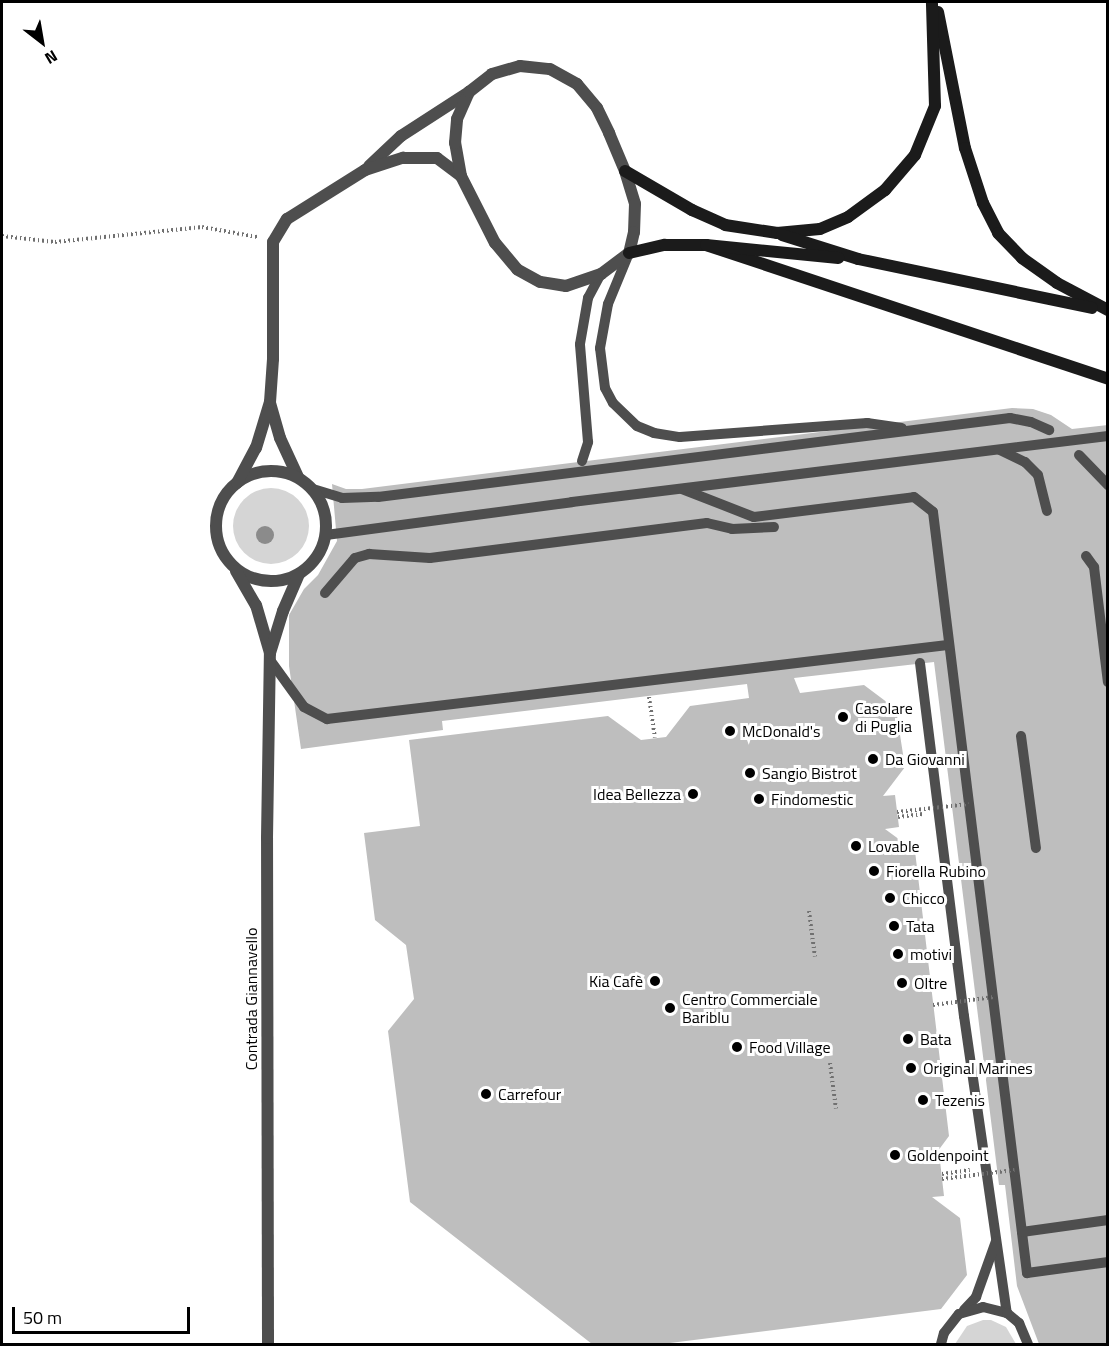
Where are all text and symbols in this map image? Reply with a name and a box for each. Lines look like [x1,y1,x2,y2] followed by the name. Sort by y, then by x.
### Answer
[12,12,72,72] north arrow
[40,44,62,71] text: N
[855,698,913,736] place label: Casolare di Puglia
[836,710,850,724] marker: Casolare di Puglia
[742,721,821,741] place label: McDonald's
[723,724,737,738] marker: McDonald's
[885,749,965,769] place label: Da Giovanni
[866,752,880,766] marker: Da Giovanni
[762,763,857,783] place label: Sangio Bistrot
[743,766,757,780] marker: Sangio Bistrot
[593,784,681,804] place label: Idea Bellezza
[686,787,700,801] marker: Idea Bellezza
[771,789,853,809] place label: Findomestic
[752,792,766,806] marker: Findomestic
[868,836,920,856] place label: Lovable
[849,839,863,853] marker: Lovable
[886,861,986,881] place label: Fiorella Rubino
[867,864,881,878] marker: Fiorella Rubino
[902,888,945,908] place label: Chicco
[883,891,897,905] marker: Chicco
[906,916,935,936] place label: Tata
[887,919,901,933] marker: Tata
[241,928,261,1070] street label: Contrada Giannavello
[910,944,952,964] place label: motivi
[891,947,905,961] marker: motivi
[589,971,643,991] place label: Kia Cafè
[914,973,947,993] place label: Oltre
[648,974,662,988] marker: Kia Cafè
[895,976,909,990] marker: Oltre
[682,989,818,1027] place label: Centro Commerciale Bariblu
[663,1001,677,1015] marker: Centro Commerciale Bariblu
[920,1029,952,1049] place label: Bata
[901,1032,915,1046] marker: Bata
[749,1037,831,1057] place label: Food Village
[730,1040,744,1054] marker: Food Village
[923,1058,1033,1078] place label: Original Marines
[904,1061,918,1075] marker: Original Marines
[498,1084,561,1104] place label: Carrefour
[479,1087,493,1101] marker: Carrefour
[935,1090,985,1110] place label: Tezenis
[916,1093,930,1107] marker: Tezenis
[907,1145,989,1165] place label: Goldenpoint
[888,1148,902,1162] marker: Goldenpoint
[15,1295,194,1333] scale bar
[23,1304,62,1331] text: 50 m

